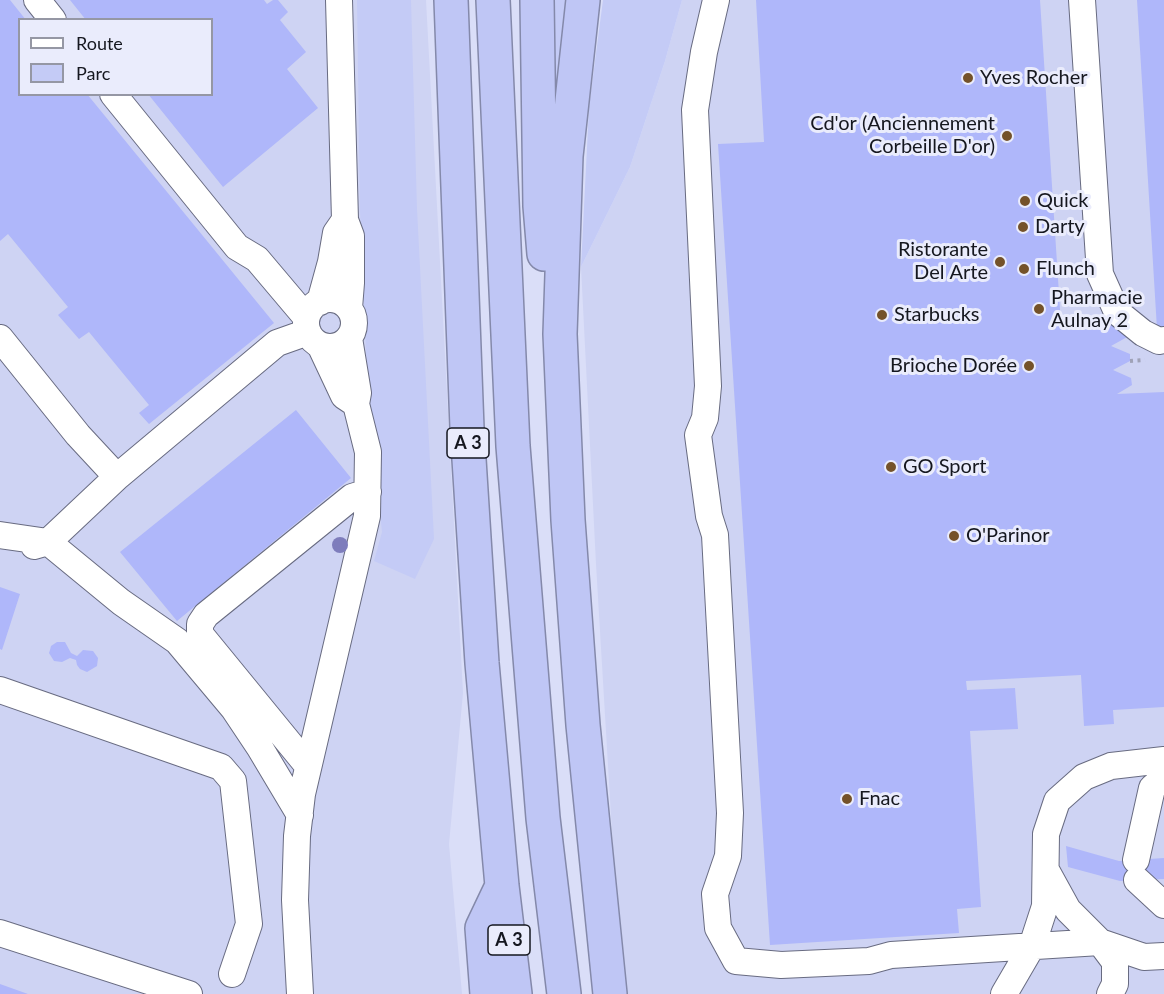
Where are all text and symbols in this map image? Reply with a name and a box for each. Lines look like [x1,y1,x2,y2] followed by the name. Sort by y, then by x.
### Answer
[18,18,213,96] legend
[76,32,123,54] text: Route
[76,62,110,84] text: Parc
[980,66,1088,90] place label: Yves Rocher
[961,71,975,85] marker: Yves Rocher
[810,112,995,159] place label: Cd'or (Anciennement Corbeille D'or)
[1000,129,1014,143] marker: Cd'or (Anciennement Corbeille D'or)
[1037,189,1089,213] place label: Quick
[1018,194,1032,208] marker: Quick
[1035,215,1085,239] place label: Darty
[1016,220,1030,234] marker: Darty
[898,238,988,285] place label: Ristorante Del Arte
[993,255,1007,269] marker: Ristorante Del Arte
[1036,257,1095,281] place label: Flunch
[1017,262,1031,276] marker: Flunch
[1051,286,1143,333] place label: Pharmacie Aulnay 2
[1032,302,1046,316] marker: Pharmacie Aulnay 2
[894,303,980,327] place label: Starbucks
[875,308,889,322] marker: Starbucks
[890,354,1017,378] place label: Brioche Dorée
[1022,359,1036,373] marker: Brioche Dorée
[447,428,489,458] road number: A 3
[903,455,986,479] place label: GO Sport
[884,460,898,474] marker: GO Sport
[966,524,1050,548] place label: O'Parinor
[947,529,961,543] marker: O'Parinor
[859,787,900,811] place label: Fnac
[840,792,854,806] marker: Fnac
[488,925,530,955] road number: A 3

